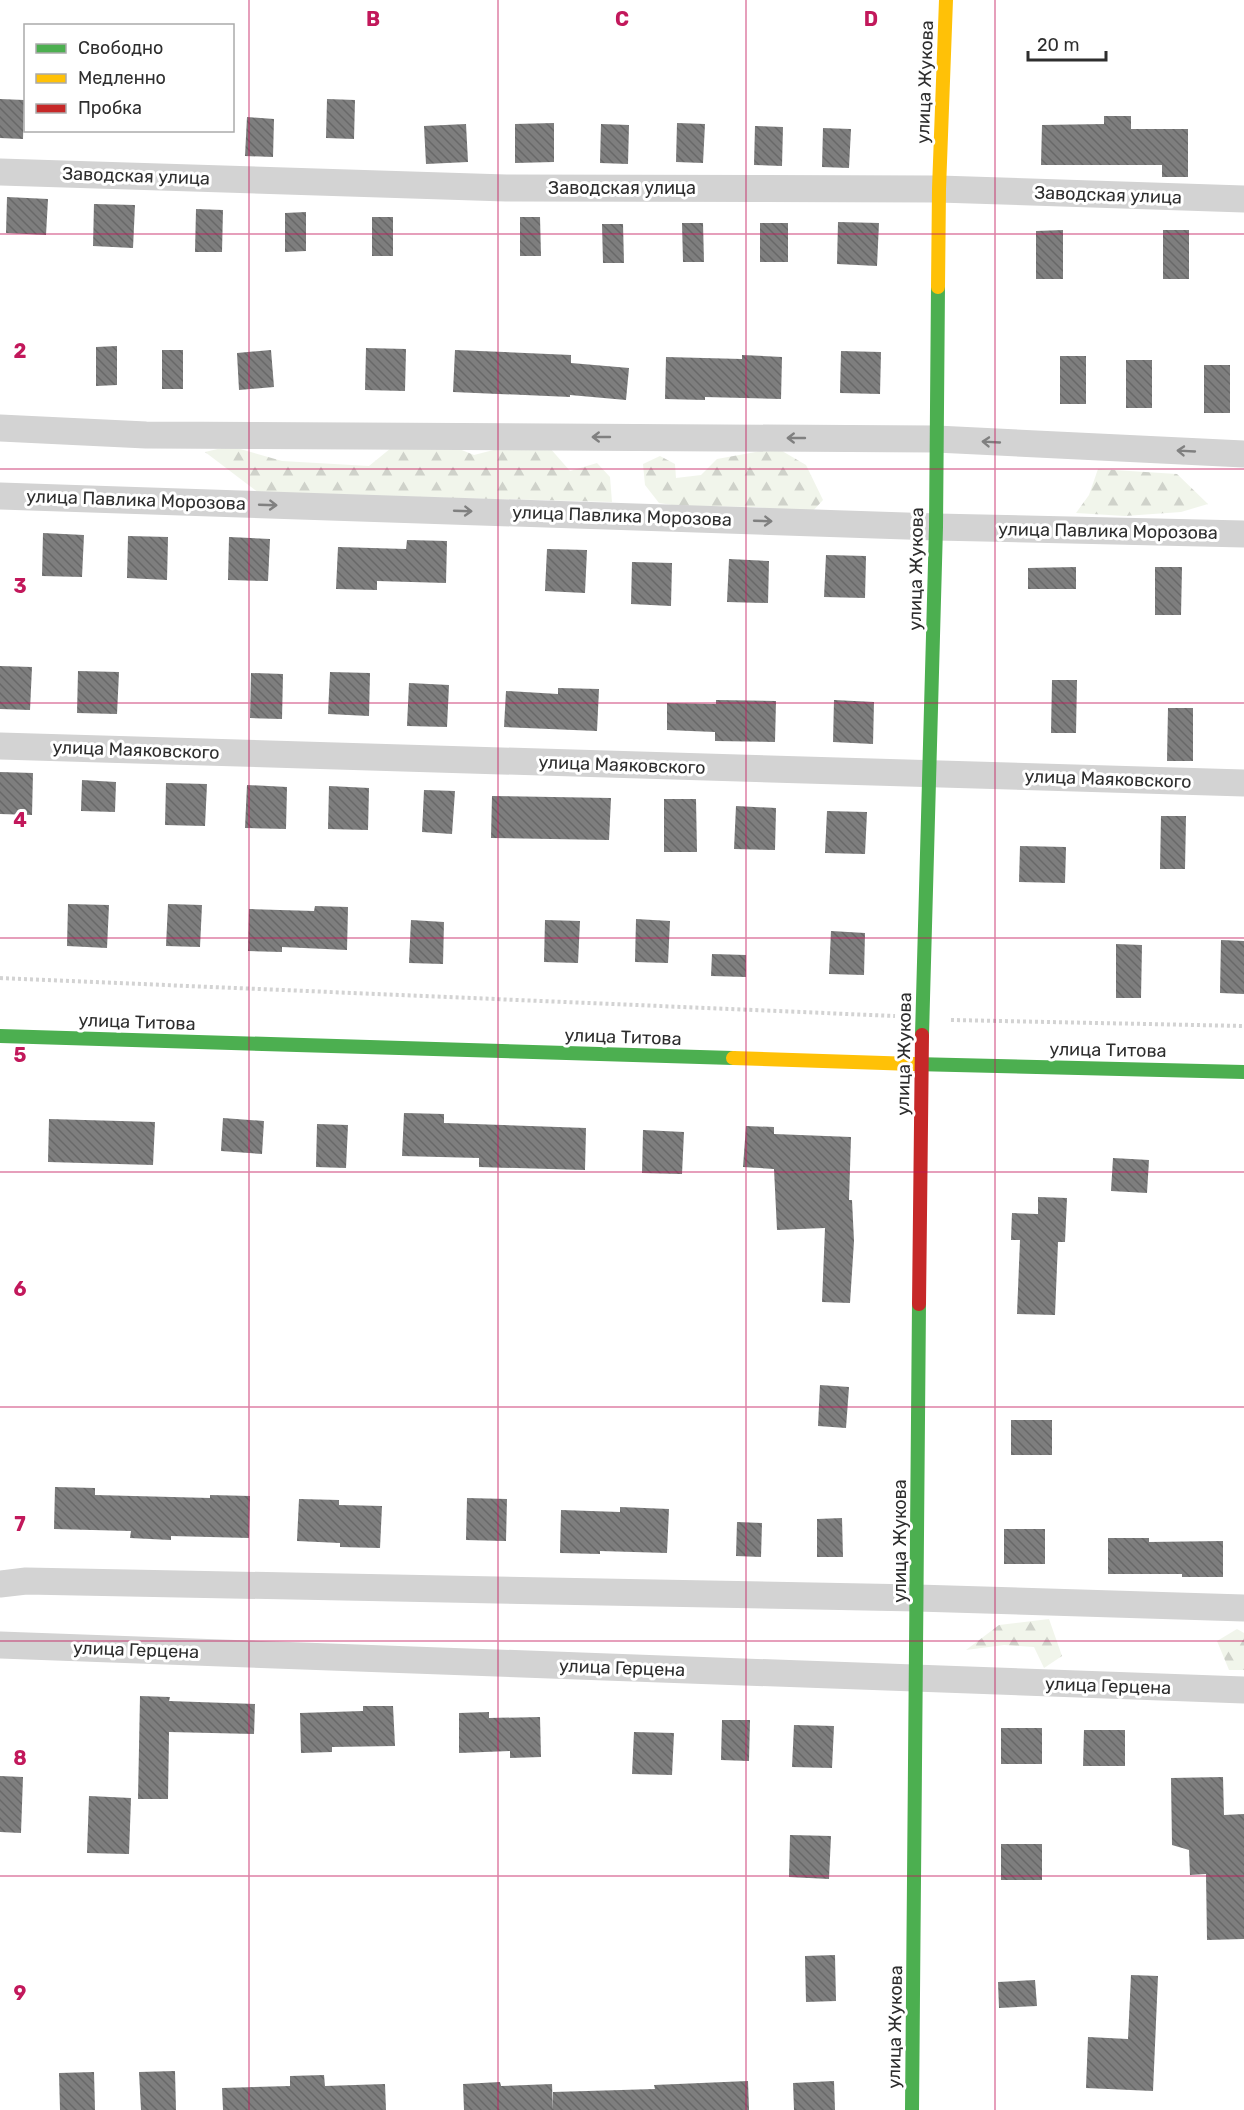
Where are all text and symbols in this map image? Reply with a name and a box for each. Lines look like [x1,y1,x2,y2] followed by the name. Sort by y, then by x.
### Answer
[366,7,380,31] text: B
[615,7,629,31] text: C
[864,7,878,31] text: D
[912,20,938,144] street label: улица Жукова
[24,24,234,132] legend
[1028,24,1106,62] scale bar
[1037,34,1079,56] text: 20 m
[78,37,163,59] text: Свободно
[78,67,166,89] text: Медленно
[78,97,142,119] text: Пробка
[62,162,210,190] street label: Заводская улица
[548,177,696,199] street label: Заводская улица
[1034,181,1182,209] street label: Заводская улица
[14,339,27,363] text: 2
[591,431,611,443] one-way arrow
[786,432,806,444] one-way arrow
[981,436,1001,447] one-way arrow
[1176,445,1196,456] one-way arrow
[26,485,246,515] street label: улица Павлика Морозова
[258,499,278,510] one-way arrow
[512,501,732,531] street label: улица Павлика Морозова
[453,506,473,517] one-way arrow
[904,507,928,631] street label: улица Жукова
[753,515,773,527] one-way arrow
[998,518,1218,544] street label: улица Павлика Морозова
[13,574,27,598] text: 3
[52,736,220,764] street label: улица Маяковского
[538,751,706,779] street label: улица Маяковского
[1024,765,1192,793] street label: улица Маяковского
[13,808,27,832] text: 4
[892,992,916,1116] street label: улица Жукова
[78,1009,196,1035] street label: улица Титова
[564,1024,682,1050] street label: улица Титова
[1049,1038,1167,1062] street label: улица Титова
[14,1043,27,1067] text: 5
[13,1277,27,1301] text: 6
[889,1479,911,1603] street label: улица Жукова
[14,1512,26,1536] text: 7
[73,1637,199,1663] street label: улица Герцена
[559,1655,685,1681] street label: улица Герцена
[1045,1673,1171,1699] street label: улица Герцена
[13,1746,27,1770] text: 8
[883,1965,907,2089] street label: улица Жукова
[14,1981,27,2005] text: 9

